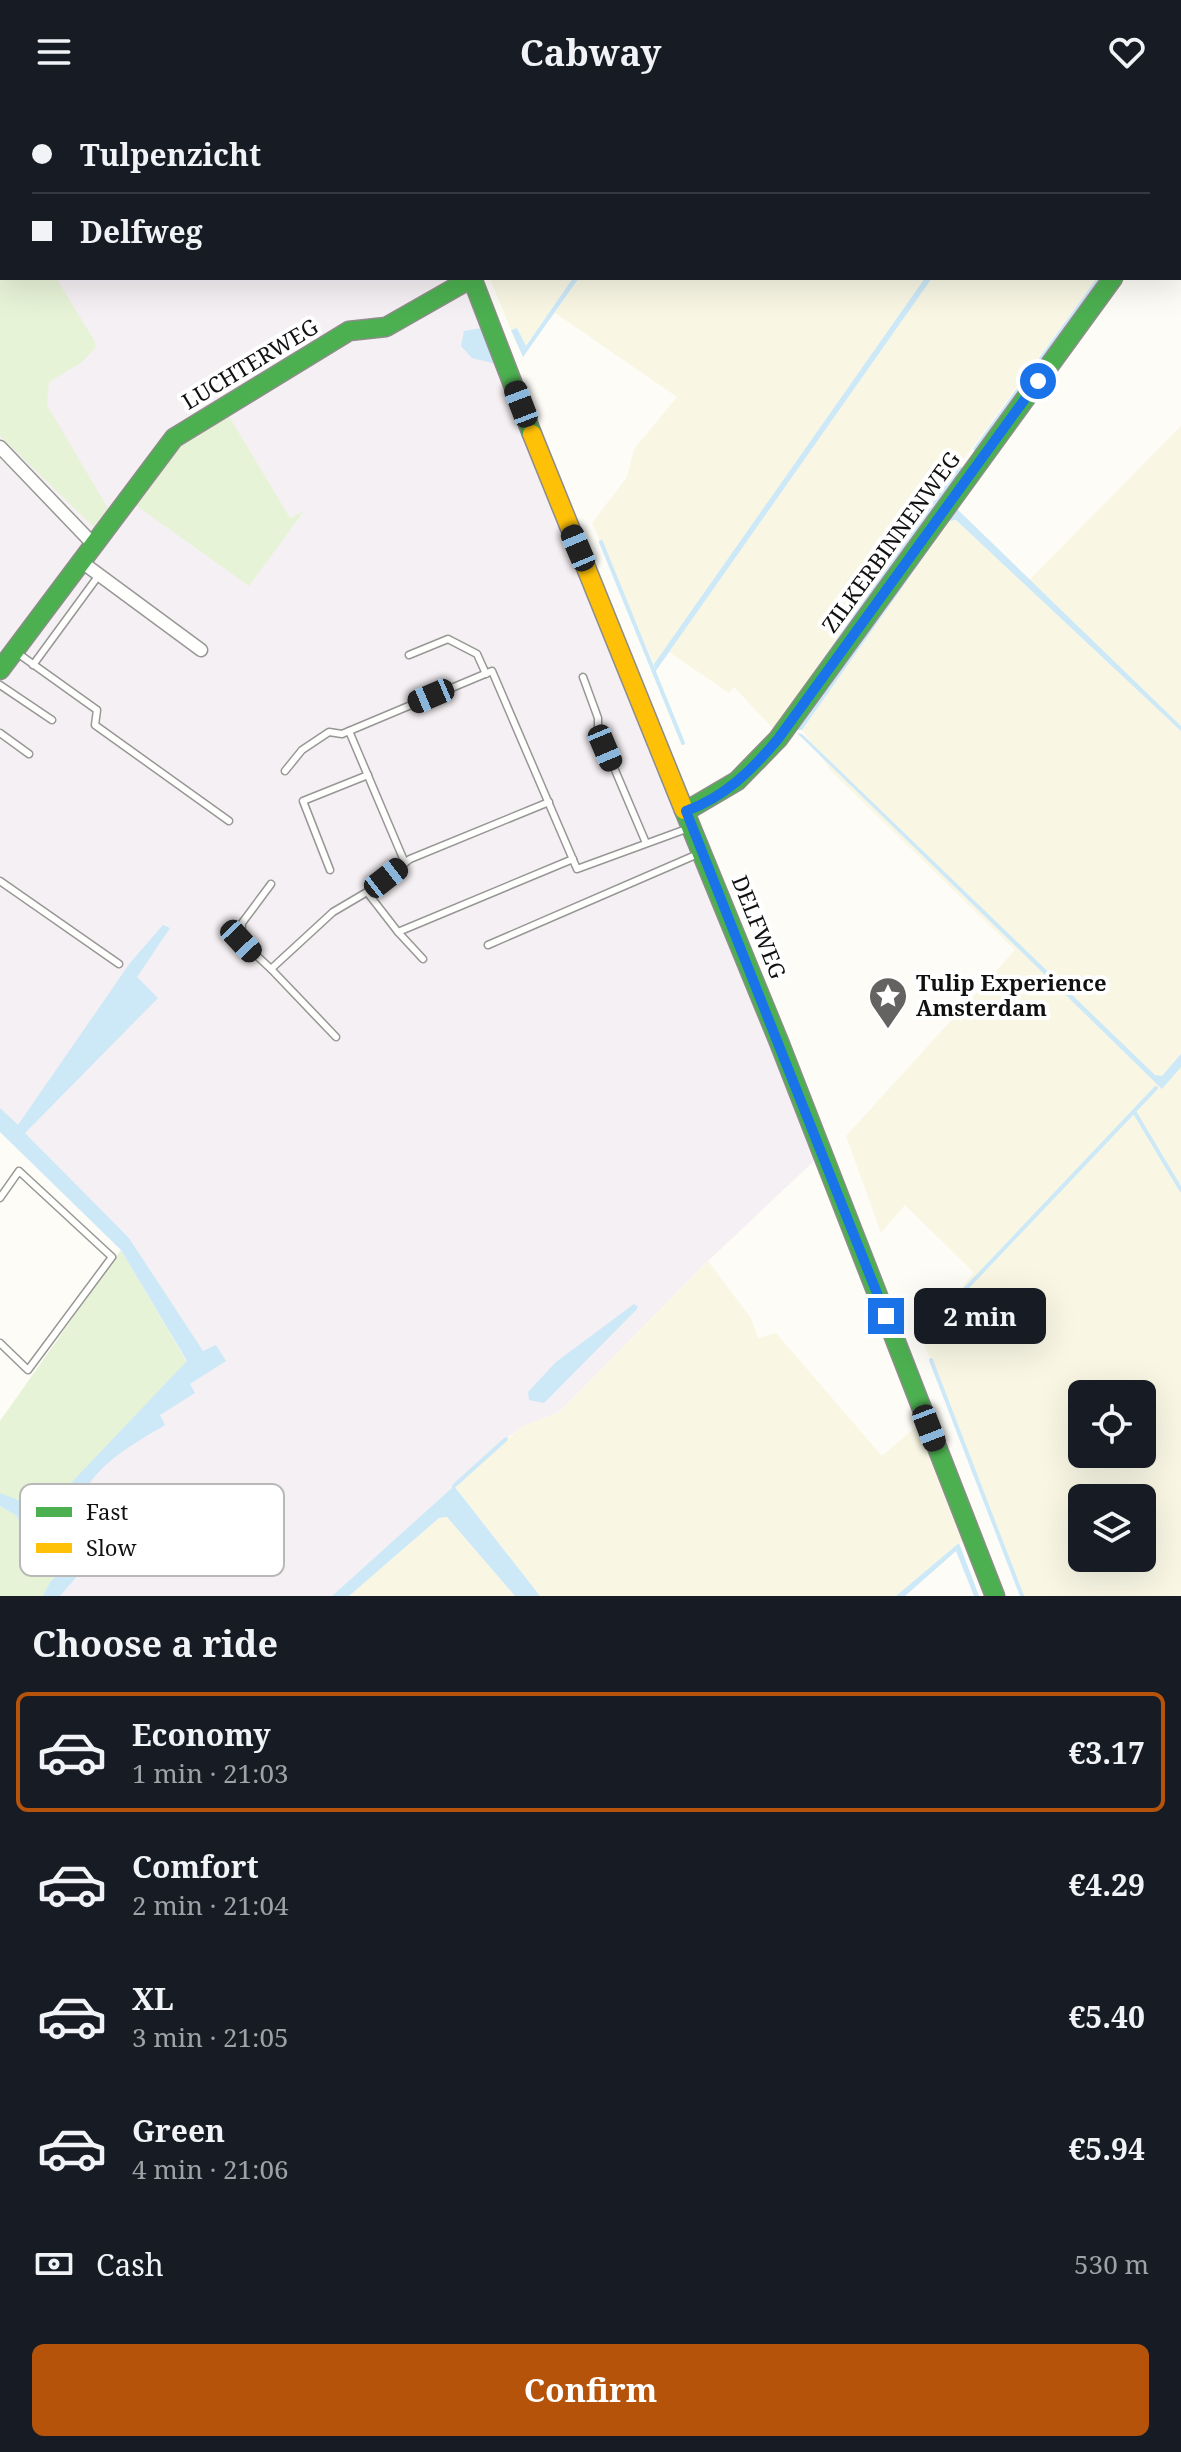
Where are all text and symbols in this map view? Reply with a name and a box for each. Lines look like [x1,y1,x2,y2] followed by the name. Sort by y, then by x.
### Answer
[520,28,661,77] text: Cabway
[32,30,76,74] icon: menu
[1105,30,1149,74] icon: heart
[80,134,261,175] text: Tulpenzicht
[80,211,203,252] text: Delfweg
[176,311,323,416] street label: LUCHTERWEG
[1020,363,1056,399] route start
[501,377,541,431] car
[814,444,966,638] street label: ZILKERBINNENWEG
[558,521,598,575] car
[404,676,458,716] car
[585,721,625,775] car
[360,854,412,902] car
[726,871,794,983] street label: DELFWEG
[216,915,266,967] car
[916,967,1106,1022] place label: Tulip Experience Amsterdam
[867,975,909,1030] place icon: Tulip Experience Amsterdam
[914,1288,1046,1344] callout: 2 min
[868,1298,904,1334] route end
[943,1298,1017,1334] text: 2 min
[1068,1380,1156,1572] map controls
[1068,1380,1156,1468] button: locate
[909,1401,949,1455] car
[20,1484,284,1576] legend
[1068,1484,1156,1572] button: layers
[86,1496,128,1526] text: Fast
[86,1532,136,1562] text: Slow
[32,1619,278,1668] text: Choose a ride
[132,1714,271,1755] text: Economy
[36,1716,108,1788] icon: car
[1069,1732,1145,1773] text: €3.17
[132,1755,289,1791] text: 1 min · 21:03
[132,1846,259,1887] text: Comfort
[36,1848,108,1920] icon: car
[1069,1864,1145,1905] text: €4.29
[132,1887,289,1923] text: 2 min · 21:04
[132,1978,174,2019] text: XL
[36,1980,108,2052] icon: car
[1069,1996,1145,2037] text: €5.40
[132,2019,289,2055] text: 3 min · 21:05
[132,2110,225,2151] text: Green
[36,2112,108,2184] icon: car
[1069,2128,1145,2169] text: €5.94
[132,2151,289,2187] text: 4 min · 21:06
[32,2242,76,2286] icon: cash
[96,2244,164,2285] text: Cash
[1074,2246,1149,2282] text: 530 m
[32,2344,1149,2436] button: Confirm

